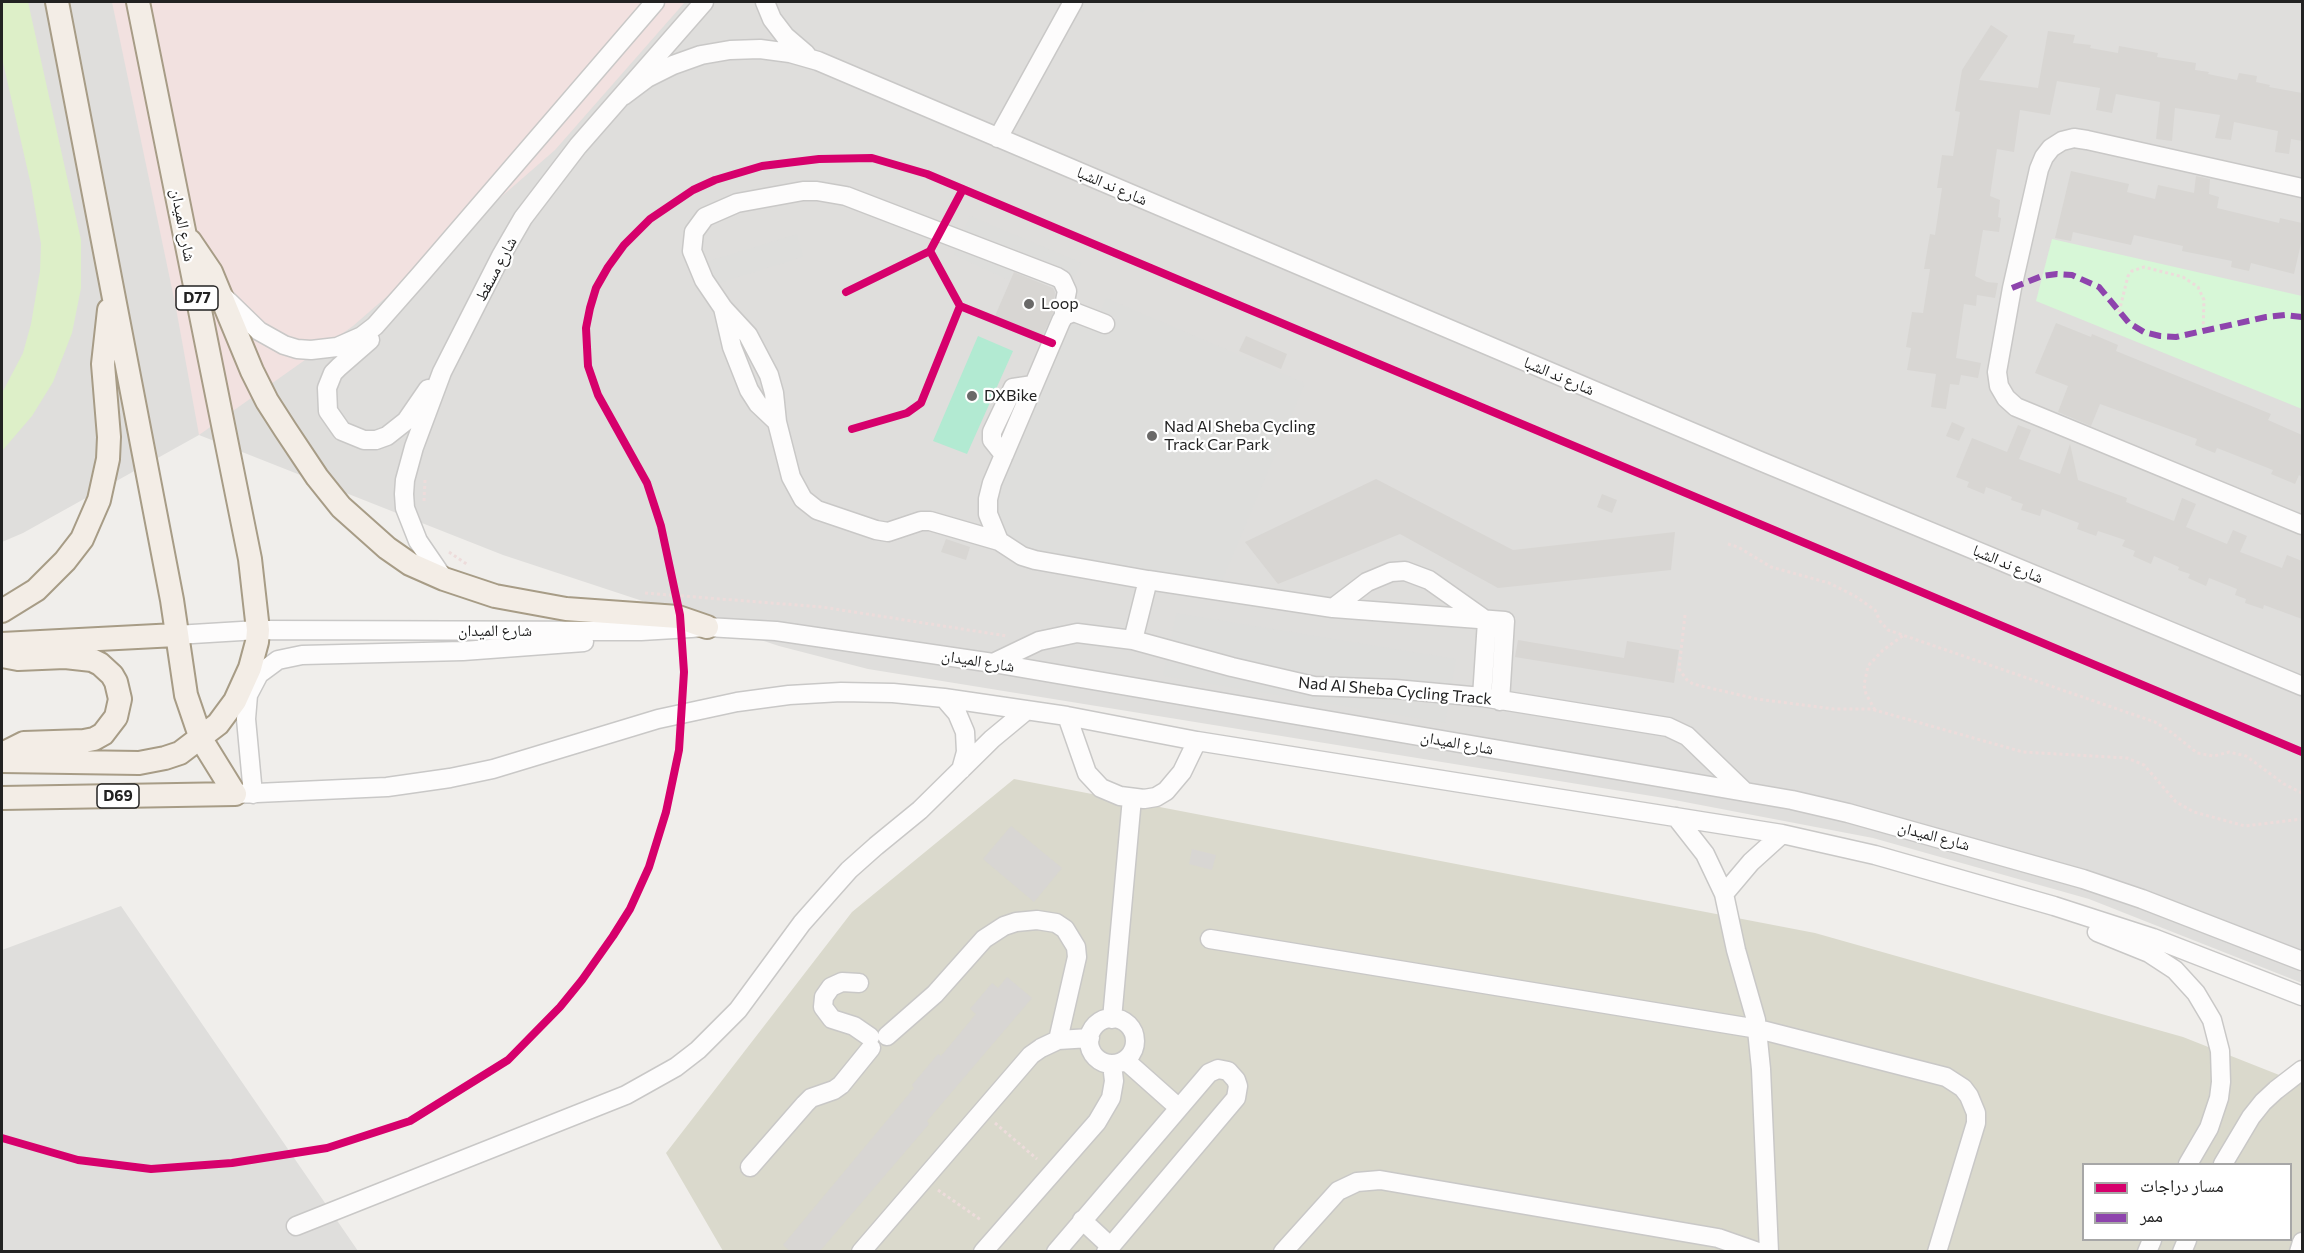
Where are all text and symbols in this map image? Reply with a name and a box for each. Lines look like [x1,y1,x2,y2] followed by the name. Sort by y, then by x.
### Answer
[1074,162,1150,210] street label: شارع ند الشبا
[167,187,199,263] street label: شارع الميدان
[471,234,521,304] street label: شارع مسقط
[176,286,218,310] road number: D77
[1041,294,1079,314] place label: Loop
[1022,297,1036,311] marker: Loop
[1521,352,1597,400] street label: شارع ند الشبا
[984,386,1037,406] place label: DXBike
[965,389,979,403] marker: DXBike
[1164,417,1315,455] place label: Nad Al Sheba Cycling Track Car Park
[1145,429,1159,443] marker: Nad Al Sheba Cycling Track Car Park
[1970,540,2046,588] street label: شارع ند الشبا
[458,621,532,641] street label: شارع الميدان
[940,646,1016,676] street label: شارع الميدان
[1297,673,1493,709] street label: Nad Al Sheba Cycling Track
[1419,727,1495,759] street label: شارع الميدان
[97,784,139,808] road number: D69
[1896,817,1972,855] street label: شارع الميدان
[2082,1163,2292,1241] legend
[2140,1174,2224,1196] text: مسار دراجات
[2140,1204,2163,1226] text: ممر

